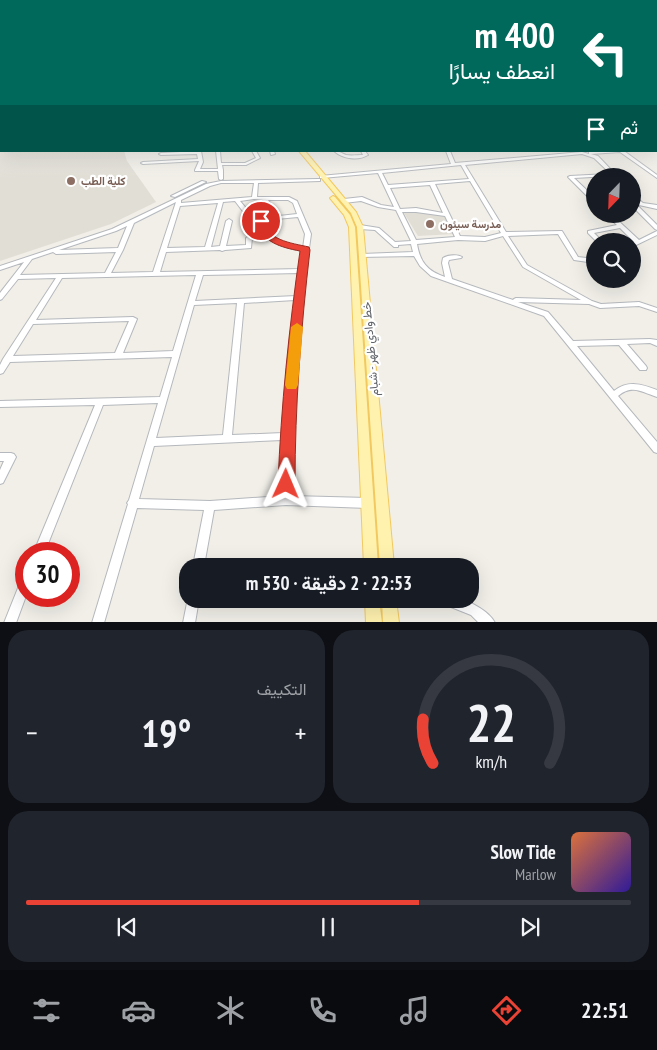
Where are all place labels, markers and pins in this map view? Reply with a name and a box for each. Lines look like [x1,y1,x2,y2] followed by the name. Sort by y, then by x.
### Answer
[81,174,126,188] place label: كلية الطب
[65,175,77,187] marker: كلية الطب
[240,200,282,242] pin
[440,217,501,231] place label: مدرسة سيئون
[424,218,436,230] marker: مدرسة سيئون

